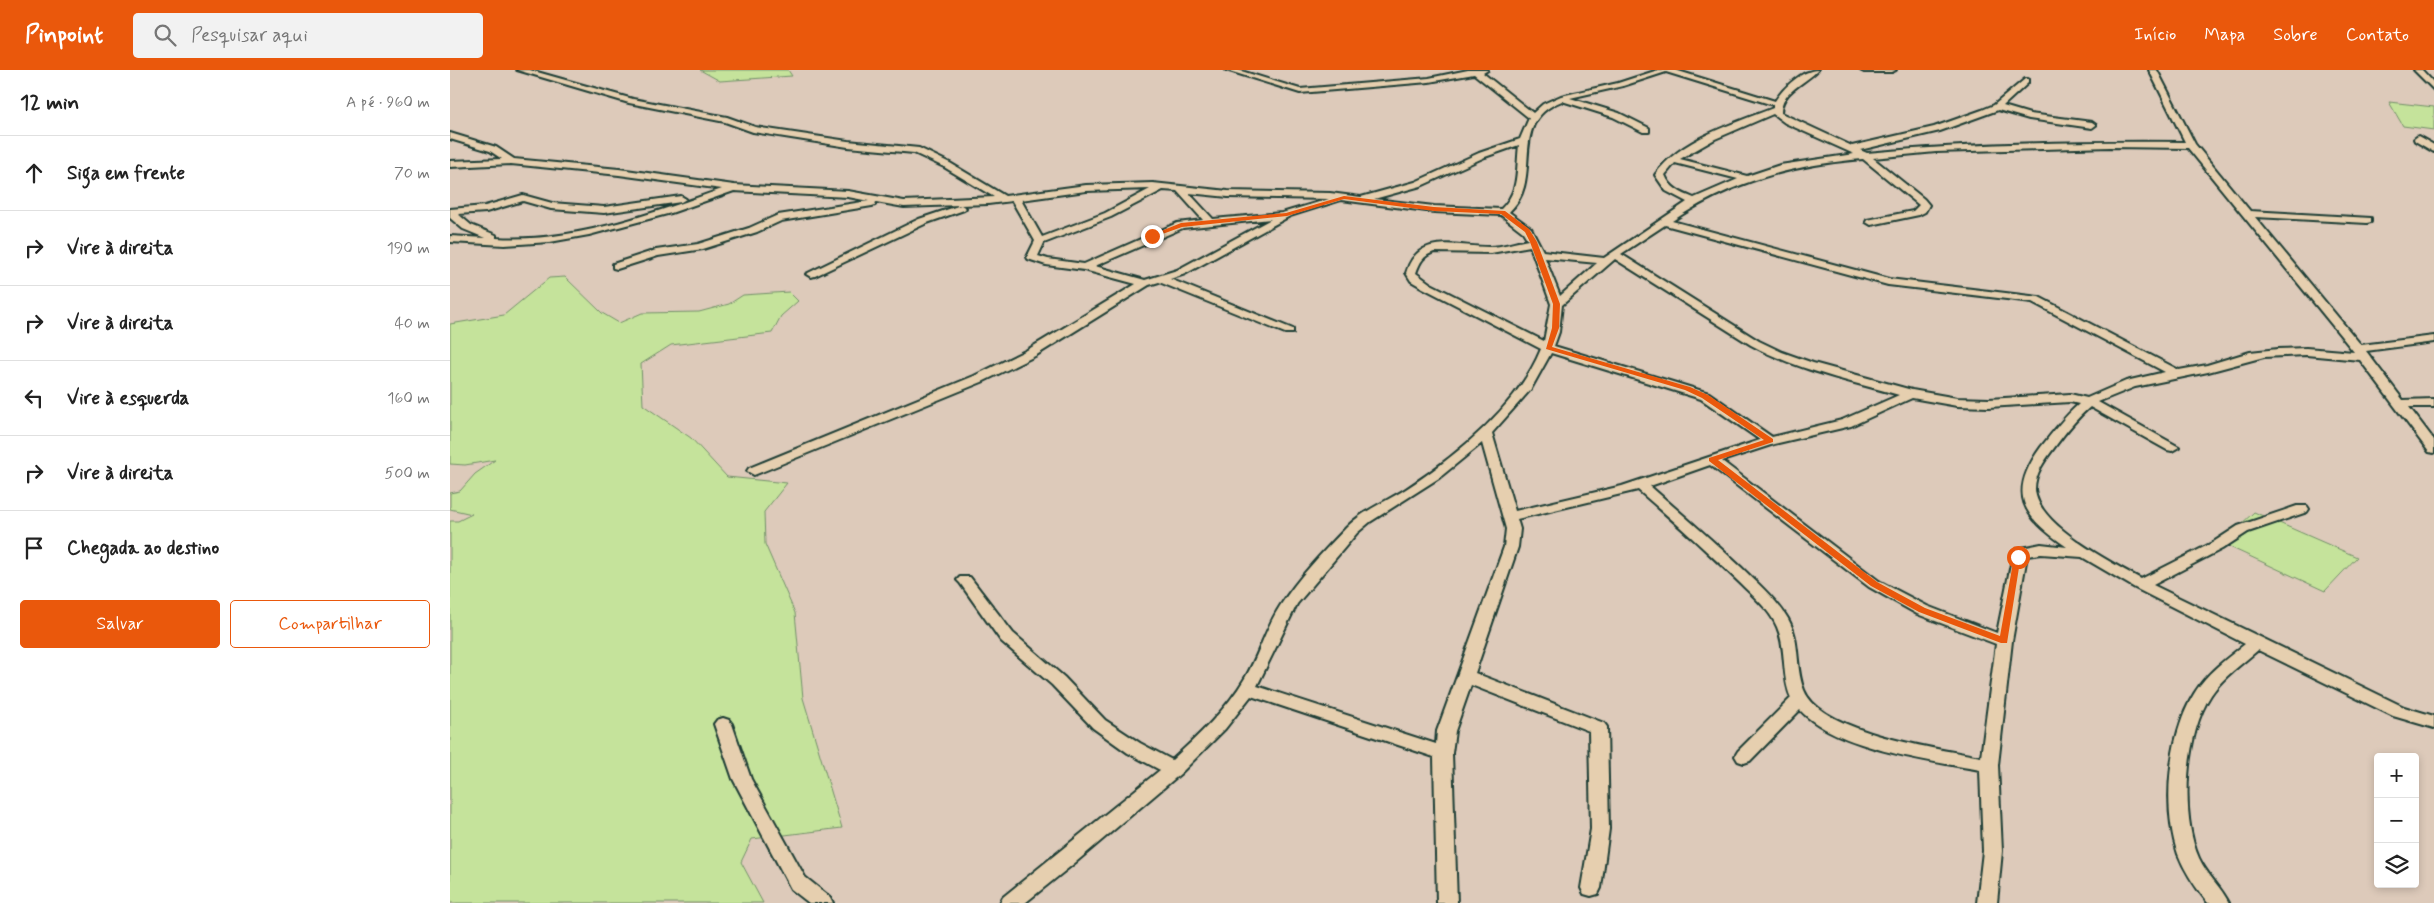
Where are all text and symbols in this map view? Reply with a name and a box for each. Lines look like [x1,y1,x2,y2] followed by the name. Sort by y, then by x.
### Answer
[133,13,483,58] search box
[25,20,103,51] text: Pinpoint
[151,21,179,49] icon: search
[191,23,308,48] text: Pesquisar aqui
[2134,23,2176,47] text: Início
[2204,23,2245,47] text: Mapa
[2273,23,2318,47] text: Sobre
[2346,23,2409,47] text: Contato
[20,89,79,117] text: 12 min
[346,92,430,113] text: A pé · 960 m
[20,159,48,187] icon: ahead
[67,161,185,186] text: Siga em frente
[394,163,430,184] text: 70 m
[1141,225,1164,248] route end
[20,234,48,262] icon: right
[67,236,173,261] text: Vire à direita
[387,238,430,259] text: 190 m
[20,309,48,337] icon: right
[67,311,173,336] text: Vire à direita
[394,313,430,334] text: 40 m
[20,384,48,412] icon: left
[67,386,189,411] text: Vire à esquerda
[387,388,430,409] text: 160 m
[20,459,48,487] icon: right
[67,461,173,486] text: Vire à direita
[385,463,430,484] text: 500 m
[20,534,48,562] icon: arrive
[67,536,219,561] text: Chegada ao destino
[2007,546,2030,569] route start
[20,600,220,648] button: Salvar
[230,600,430,648] button: Compartilhar
[2374,753,2419,888] map controls
[2374,753,2419,798] button: +
[2374,798,2419,843] button: −
[2374,843,2419,888] button: layers

